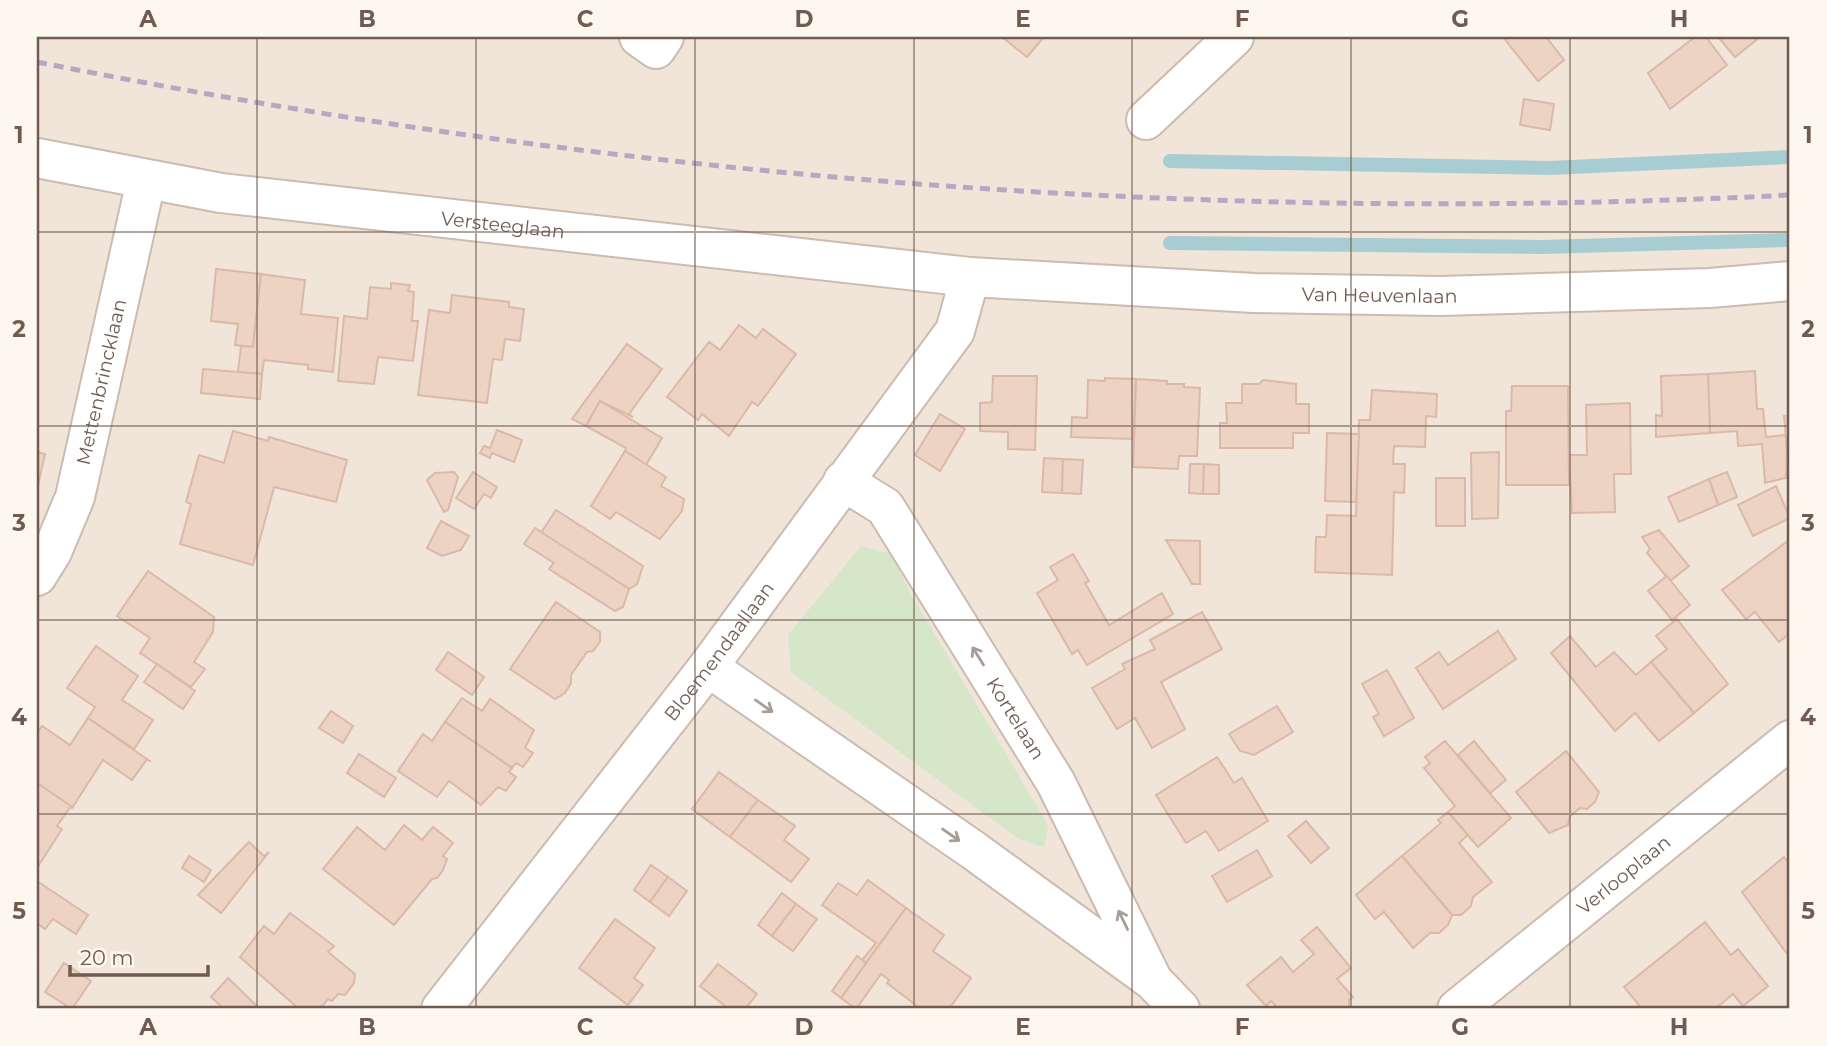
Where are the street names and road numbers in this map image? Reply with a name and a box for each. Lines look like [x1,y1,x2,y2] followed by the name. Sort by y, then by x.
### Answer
[440,206,566,243] street label: Versteeglaan
[1301,282,1458,308] street label: Van Heuvenlaan
[71,297,131,467] street label: Mettenbrincklaan
[659,577,778,725] street label: Bloemendaallaan
[982,673,1050,764] street label: Kortelaan
[1572,830,1675,919] street label: Verlooplaan

